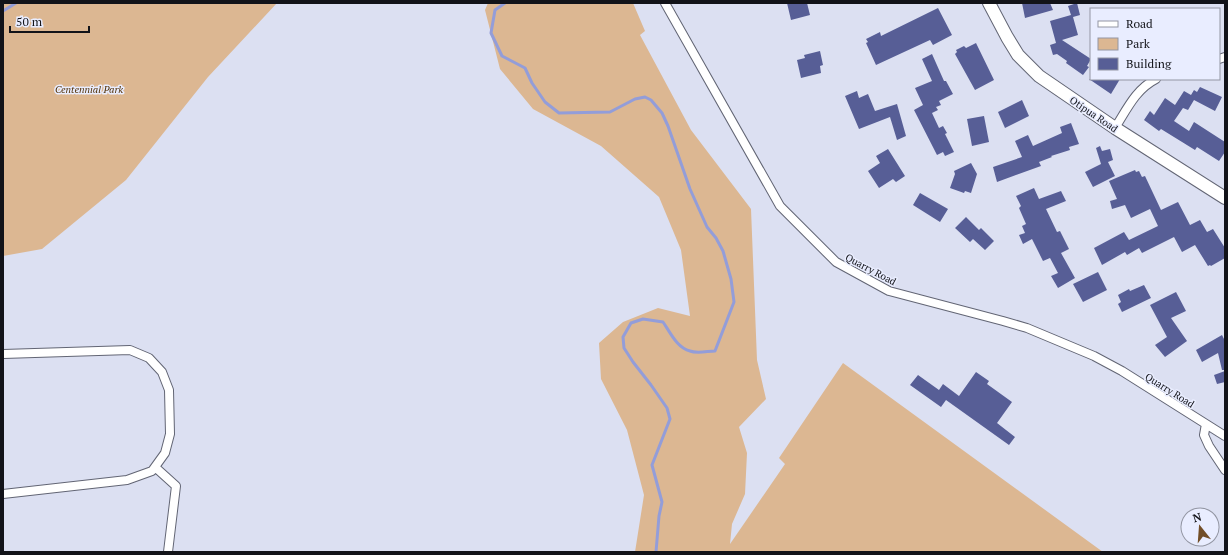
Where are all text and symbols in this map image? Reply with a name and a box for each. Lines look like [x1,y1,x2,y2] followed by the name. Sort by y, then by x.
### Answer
[10,8,89,34] scale bar
[1090,8,1220,80] legend
[16,14,43,29] text: 50 m
[1126,16,1153,31] text: Road
[1126,36,1151,51] text: Park
[1126,56,1172,71] text: Building
[55,83,123,96] park label: Centennial Park
[1067,94,1121,136] street label: Otipua Road
[843,251,899,288] street label: Quarry Road
[1143,370,1197,411] street label: Quarry Road
[1180,507,1220,547] north arrow
[1191,509,1204,525] text: N

